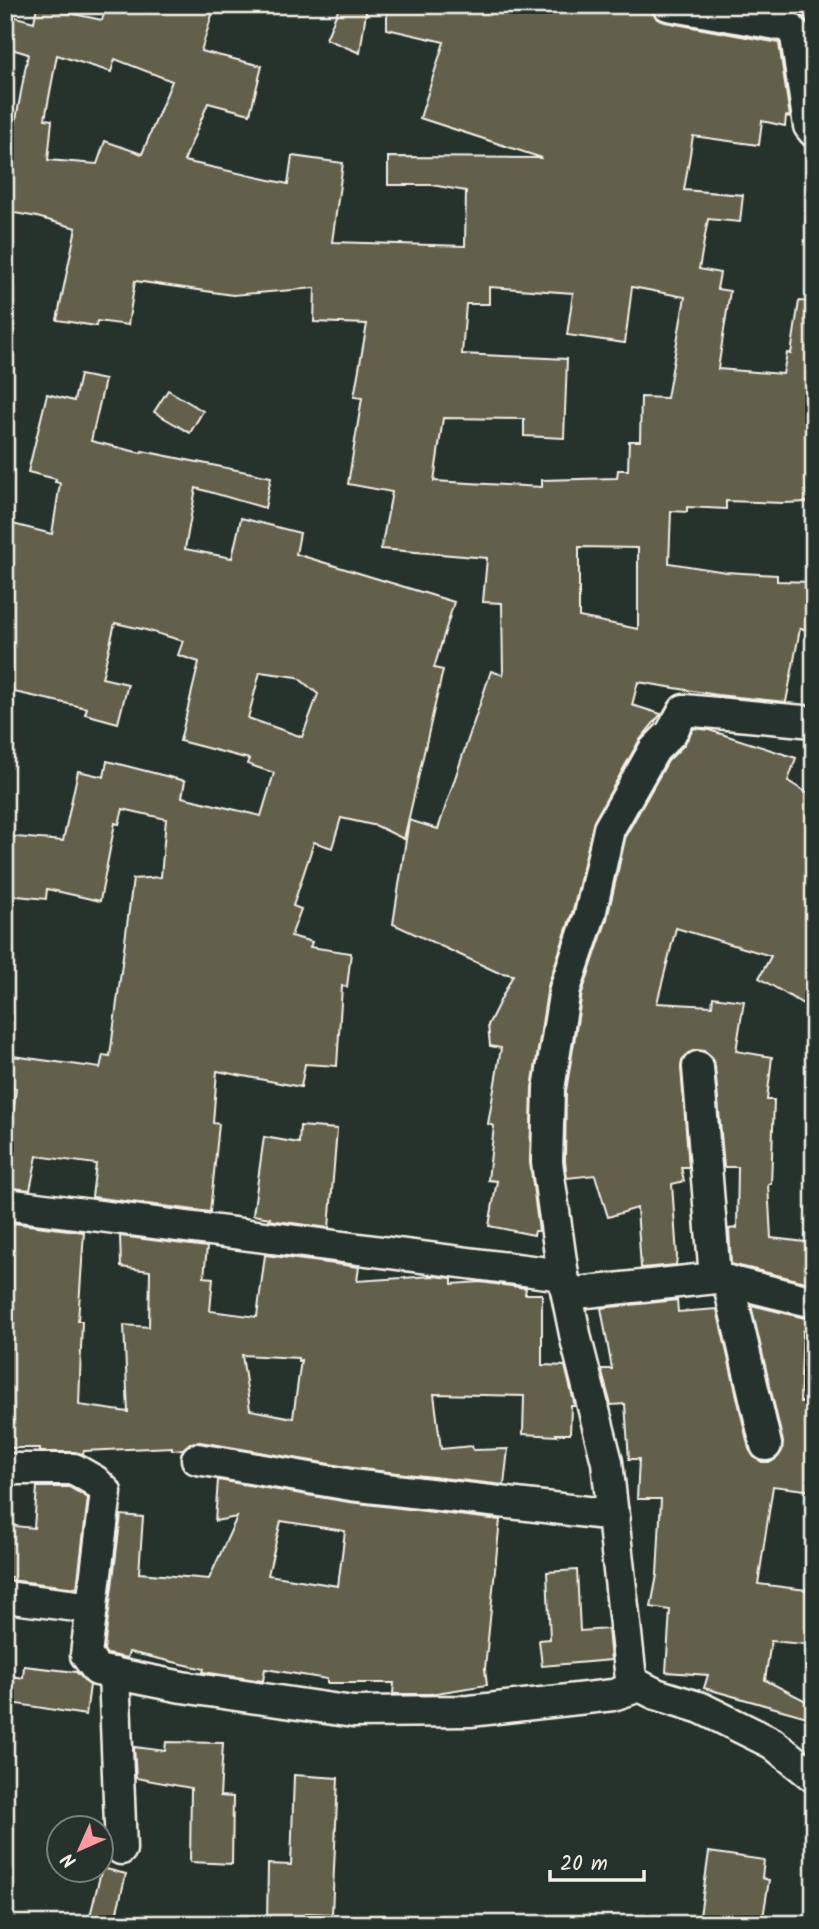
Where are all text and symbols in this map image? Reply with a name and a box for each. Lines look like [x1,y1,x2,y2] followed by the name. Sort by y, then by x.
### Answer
[46,1814,116,1884] north arrow
[550,1838,644,1882] scale bar
[55,1845,84,1874] text: N
[560,1848,608,1881] text: 20 m

